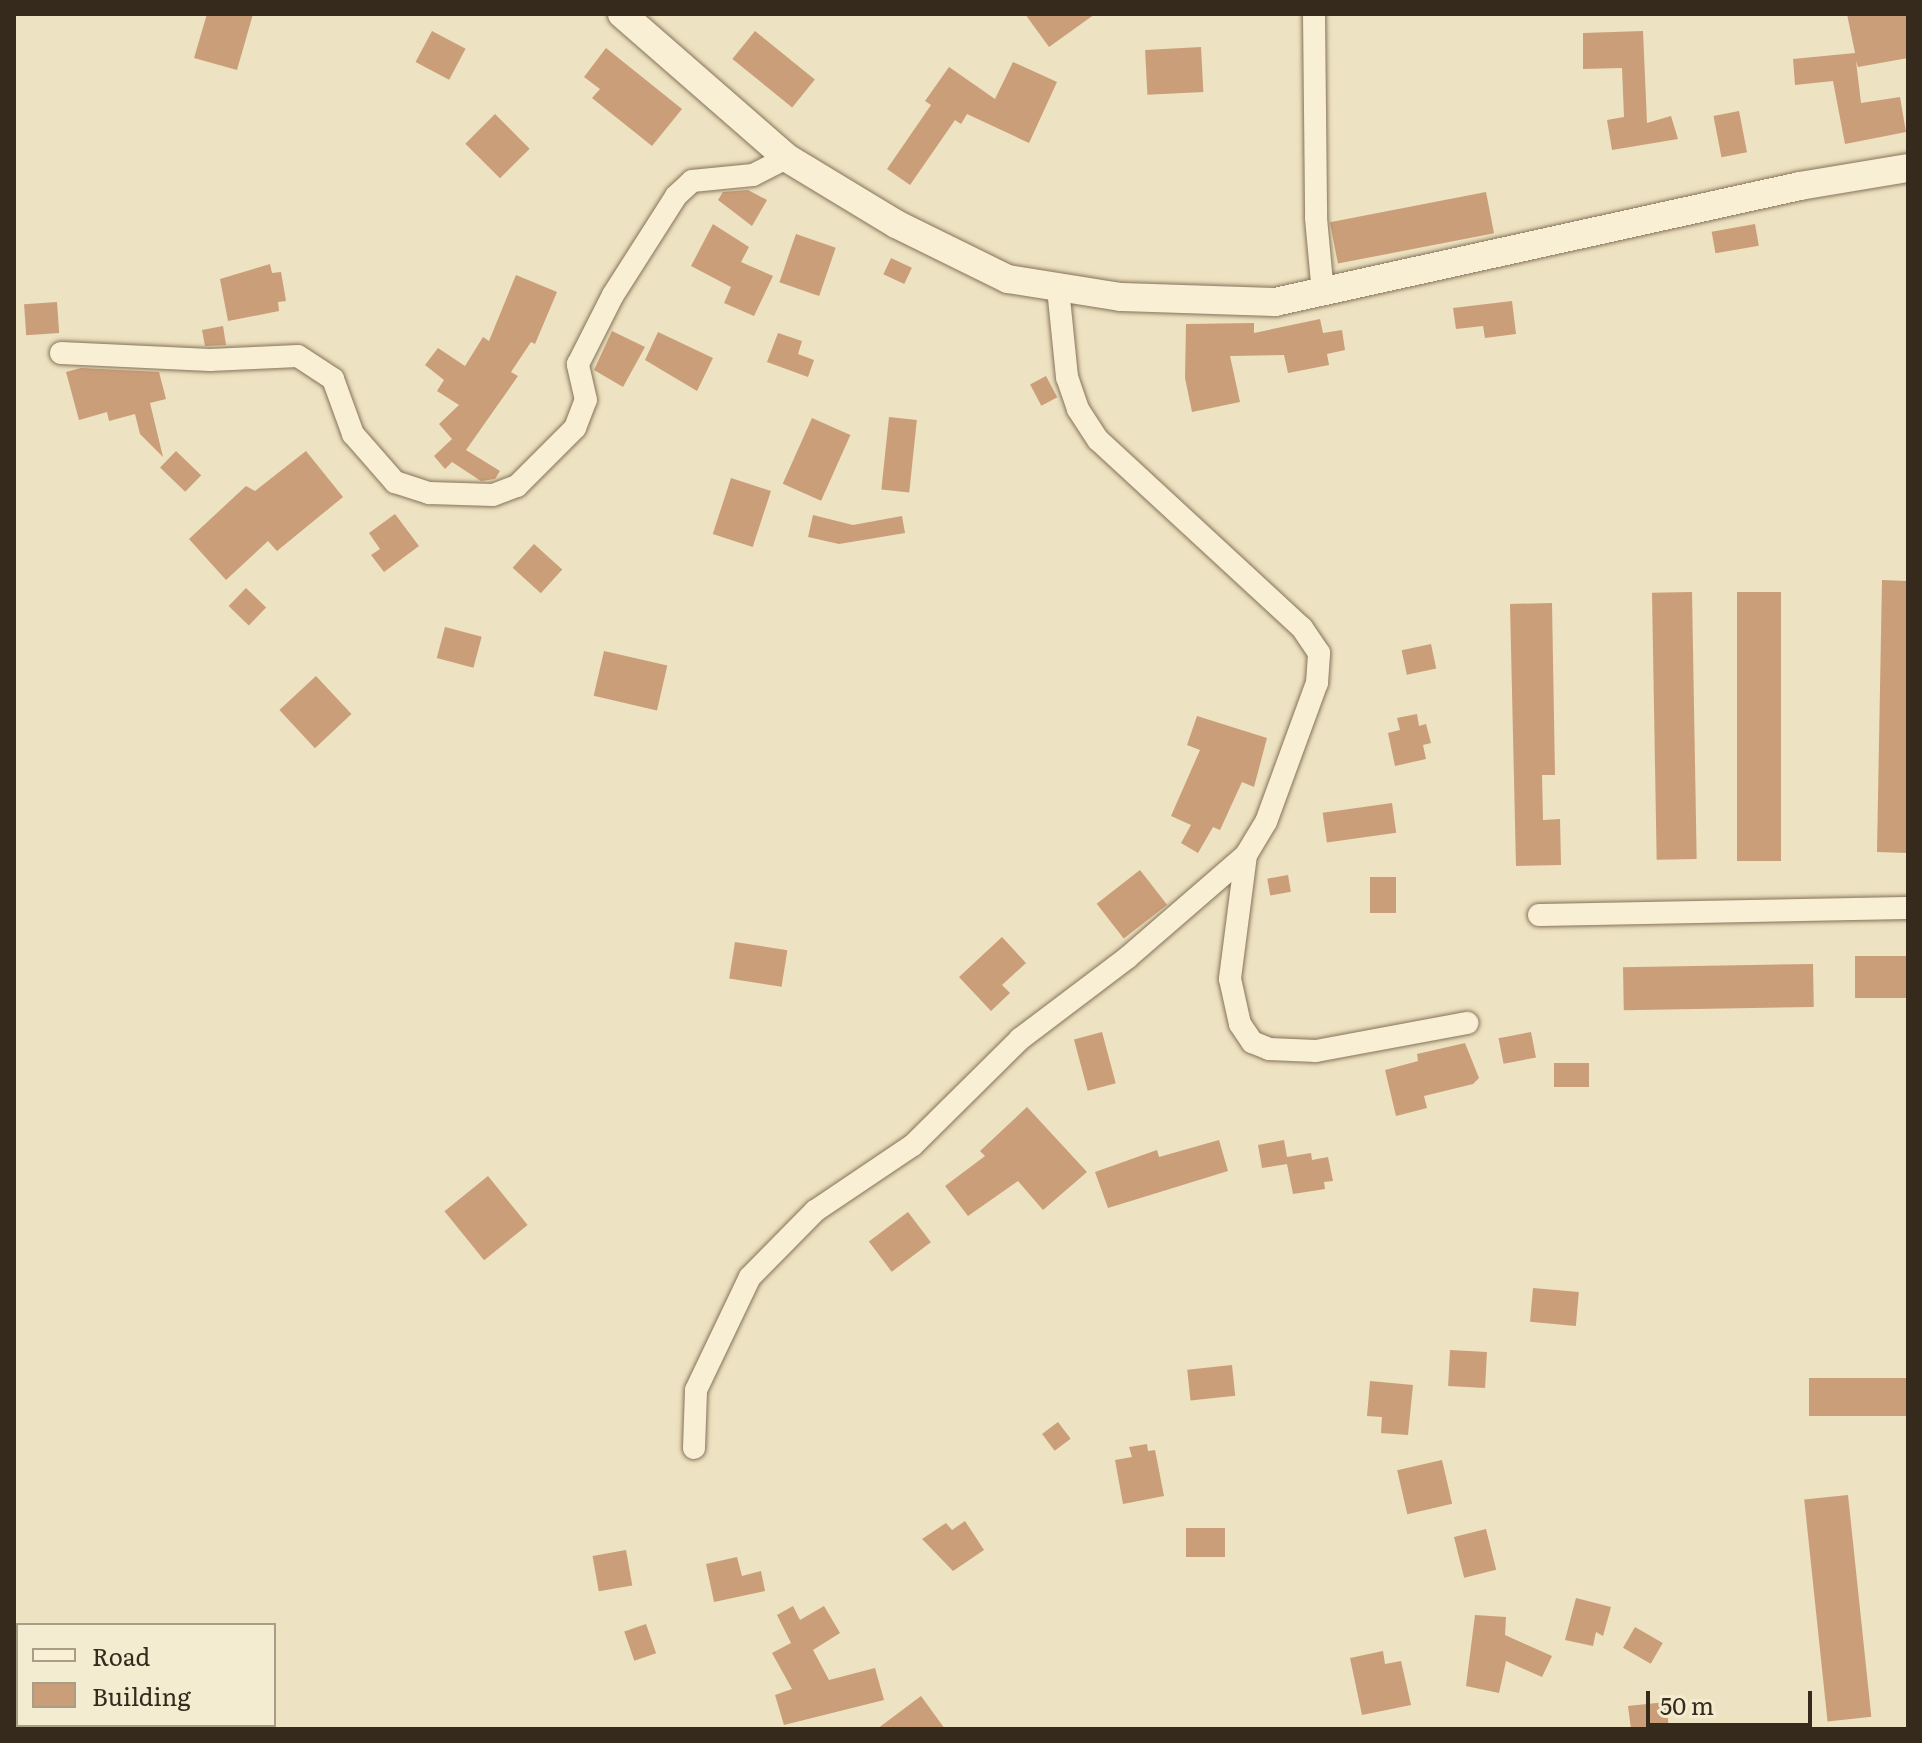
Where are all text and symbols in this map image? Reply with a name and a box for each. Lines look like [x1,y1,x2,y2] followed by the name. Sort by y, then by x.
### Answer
[16,1623,276,1727] legend
[92,1638,150,1673] text: Road
[1650,1675,1816,1725] scale bar
[92,1678,191,1713] text: Building
[1660,1687,1714,1722] text: 50 m

